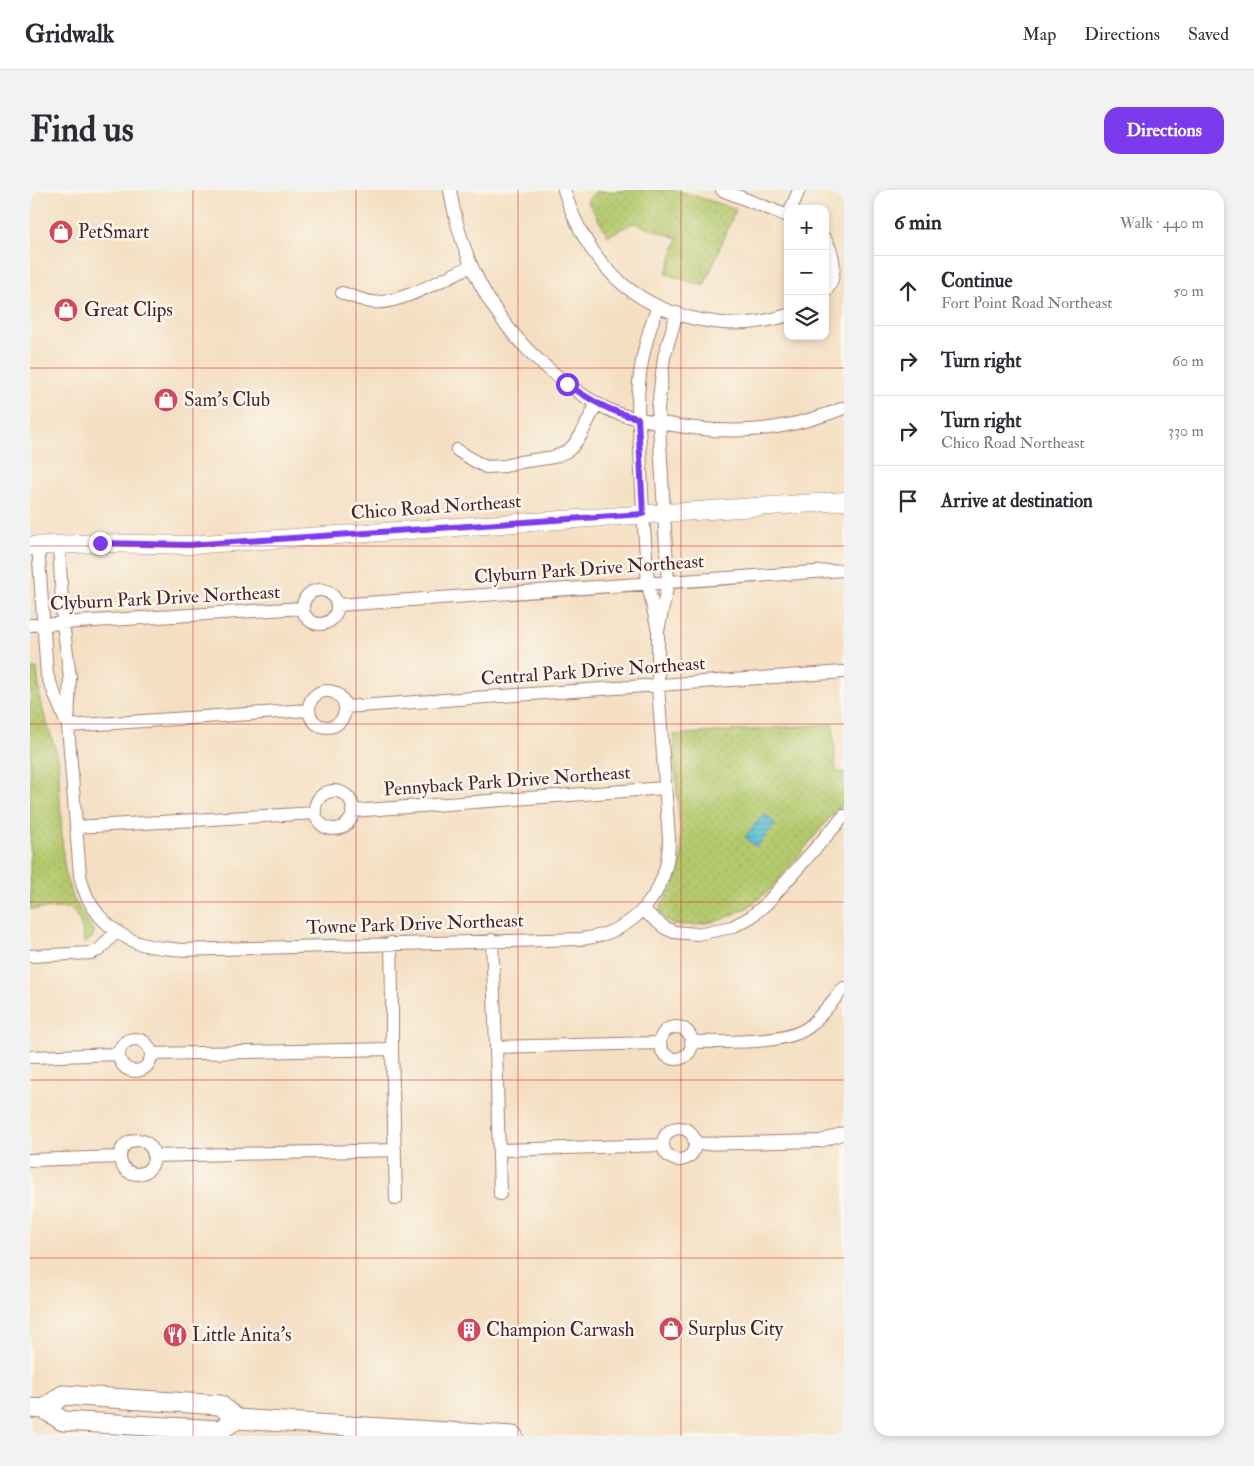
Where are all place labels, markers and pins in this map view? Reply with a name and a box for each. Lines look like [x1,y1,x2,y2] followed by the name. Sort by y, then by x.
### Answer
[48,219,74,245] shop icon: PetSmart
[78,220,149,244] place label: PetSmart
[53,297,79,323] shop icon: Great Clips
[84,298,173,323] place label: Great Clips
[153,387,179,413] shop icon: Sam's Club
[184,388,270,412] place label: Sam's Club
[658,1316,684,1342] shop icon: Surplus City
[456,1317,482,1343] building icon: Champion Carwash
[688,1317,784,1342] place label: Surplus City
[486,1318,634,1343] place label: Champion Carwash
[162,1322,188,1348] restaurant icon: Little Anita's
[192,1323,292,1347] place label: Little Anita's

